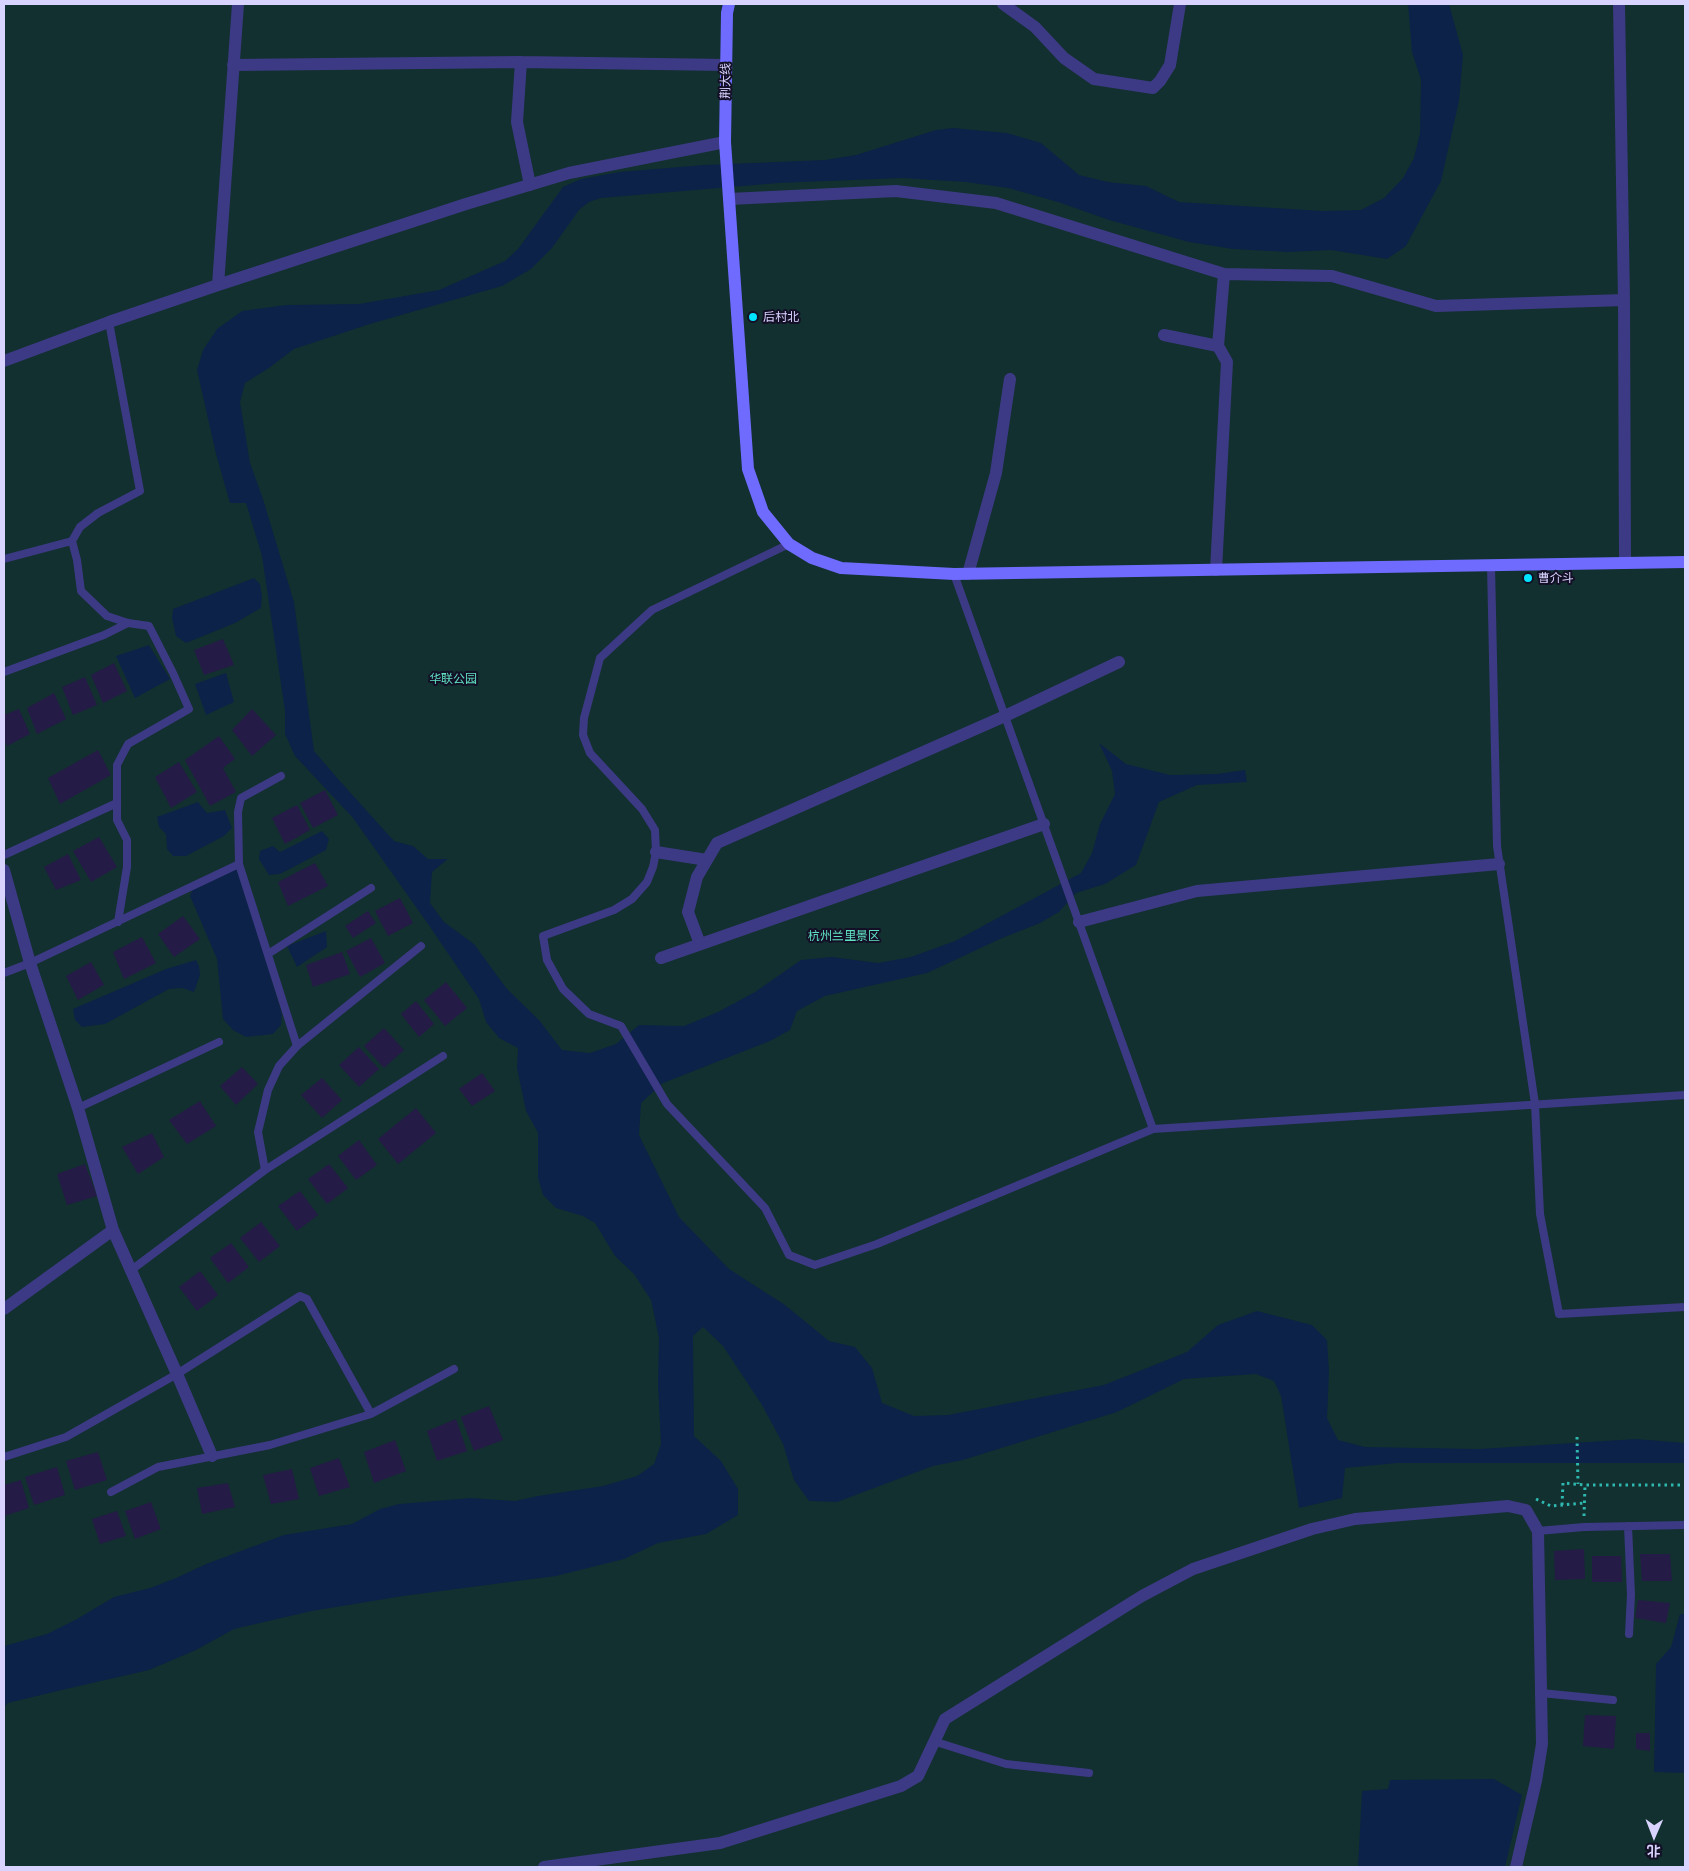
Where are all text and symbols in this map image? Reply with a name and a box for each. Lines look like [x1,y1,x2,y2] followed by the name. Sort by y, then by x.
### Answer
[718,63,734,99] street label: 荆大线
[763,310,799,324] place label: 后村北
[747,311,759,323] marker: 后村北
[1538,571,1574,585] place label: 曹介斗
[1522,572,1534,584] marker: 曹介斗
[429,672,477,686] park label: 华联公园
[808,929,880,943] park label: 杭州兰里景区
[1629,1811,1679,1861] north arrow
[1647,1843,1661,1859] text: 北

